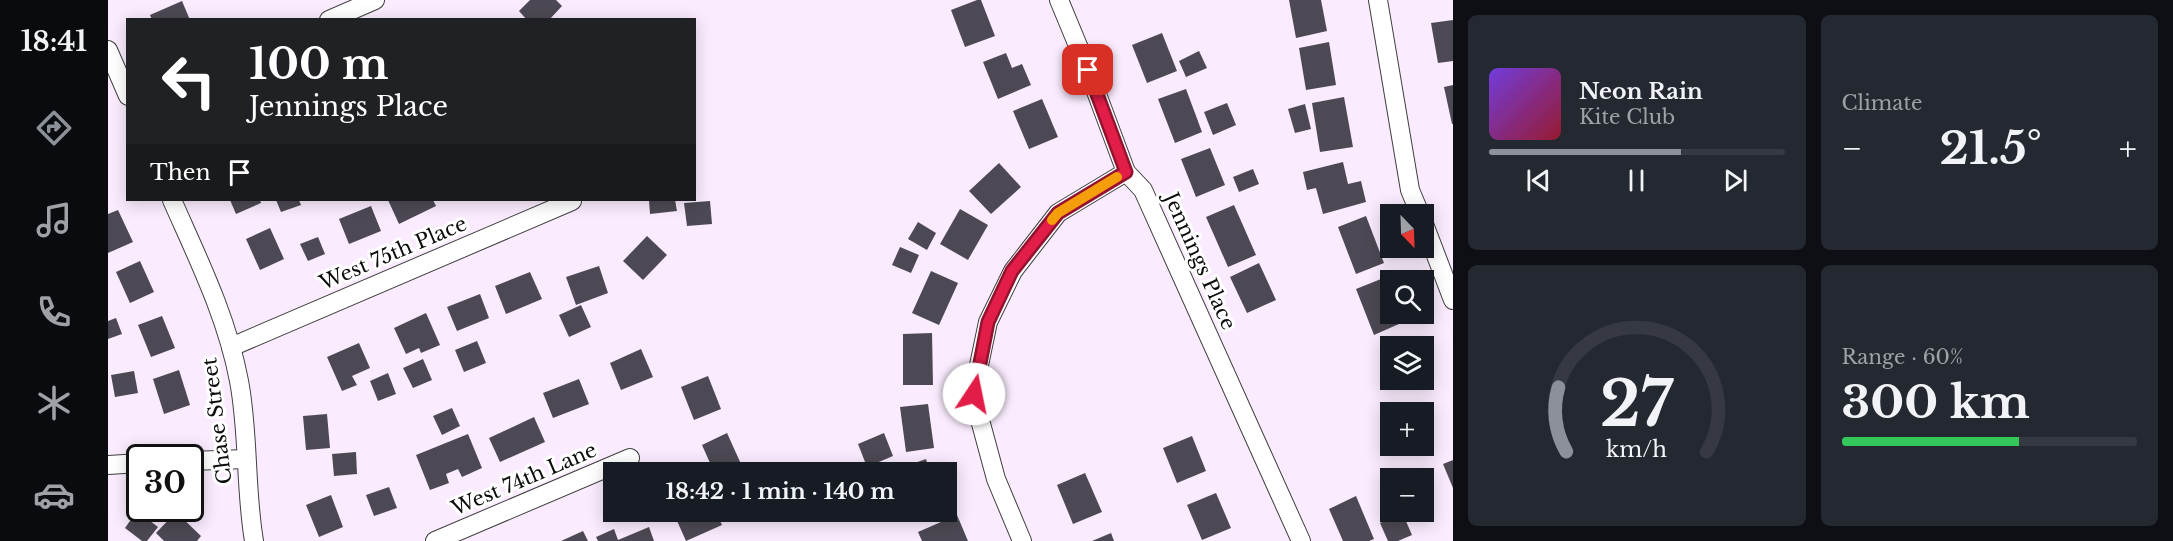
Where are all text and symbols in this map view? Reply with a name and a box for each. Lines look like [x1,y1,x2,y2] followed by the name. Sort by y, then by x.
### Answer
[21,25,87,58] text: 18:41
[249,38,388,90] text: 100 m
[150,42,228,120] icon: left
[1062,44,1113,95] pin
[1071,53,1104,86] icon: arrive
[1579,78,1703,105] text: Neon Rain
[249,90,448,123] text: Jennings Place
[1842,91,1922,115] text: Climate
[1579,105,1675,129] text: Kite Club
[33,107,75,149] icon: directions
[1939,120,2042,176] text: 21.5°
[1842,128,1862,169] text: −
[2119,128,2137,169] text: +
[223,156,256,189] icon: arrive
[150,159,211,186] text: Then
[1522,164,1555,197] icon: previous
[1620,164,1653,197] icon: pause
[1719,164,1752,197] icon: next
[1158,186,1241,333] street label: Jennings Place
[33,199,75,241] icon: music
[1380,204,1434,258] north arrow
[1380,204,1434,522] map controls
[315,211,470,295] street label: West 75th Place
[1380,270,1434,324] button: search
[33,291,75,333] icon: phone
[1380,336,1434,390] button: layers
[1842,345,1963,369] text: Range · 60%
[197,356,237,486] street label: Chase Street
[942,362,1006,426] position arrow
[1600,365,1674,443] text: 27
[1842,374,2030,430] text: 300 km
[33,382,75,424] icon: climate
[1380,402,1434,456] button: +
[1606,437,1667,464] text: km/h
[447,438,600,521] street label: West 74th Lane
[126,444,204,522] speed limit sign: 30
[1380,468,1434,522] button: −
[33,474,75,516] icon: car
[665,478,895,505] text: 18:42 · 1 min · 140 m

